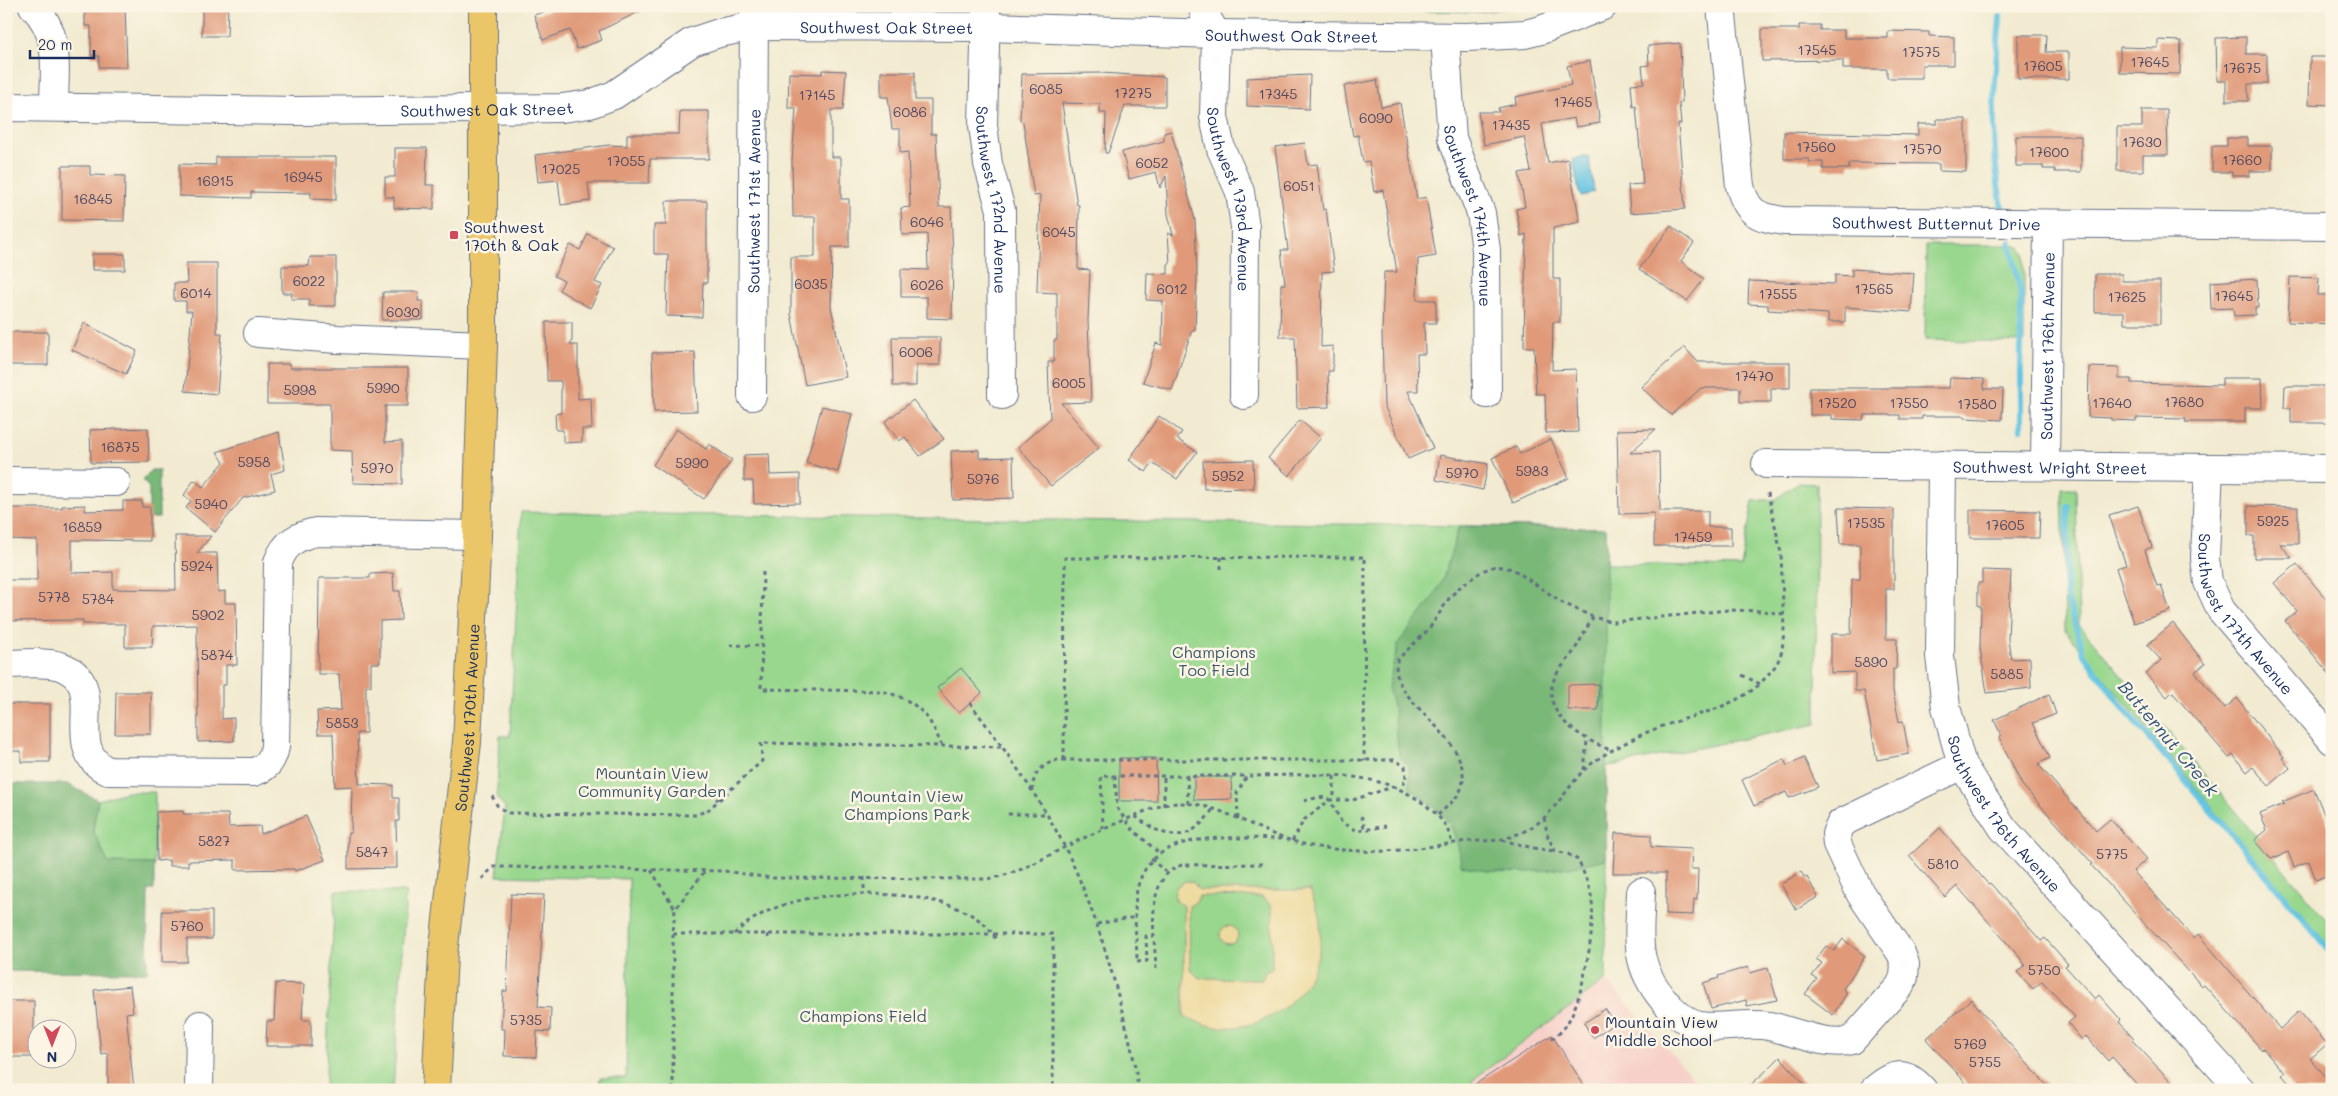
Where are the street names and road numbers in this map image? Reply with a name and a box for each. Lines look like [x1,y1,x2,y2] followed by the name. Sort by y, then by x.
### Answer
[800,16,973,37] street label: Southwest Oak Street
[1205,23,1378,46] street label: Southwest Oak Street
[400,96,575,120] street label: Southwest Oak Street
[973,106,1012,294] street label: Southwest 172nd Avenue
[1203,107,1256,292] street label: Southwest 173rd Avenue
[742,109,764,293] street label: Southwest 171st Avenue
[1441,124,1497,307] street label: Southwest 174th Avenue
[1832,211,2041,234] street label: Southwest Butternut Drive
[2035,252,2058,440] street label: Southwest 176th Avenue
[1953,455,2147,478] street label: Southwest Wright Street
[2194,533,2299,699] street label: Southwest 177th Avenue
[449,623,483,812] street label: Southwest 170th Avenue
[1944,733,2066,896] street label: Southwest 176th Avenue

